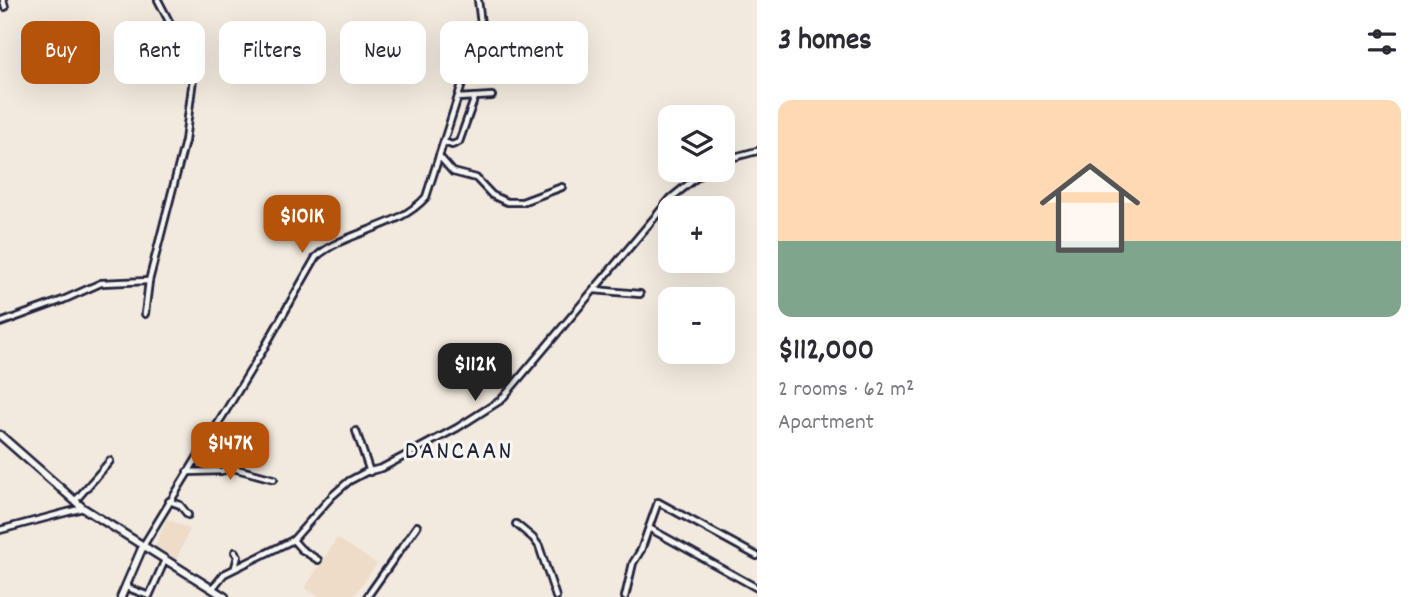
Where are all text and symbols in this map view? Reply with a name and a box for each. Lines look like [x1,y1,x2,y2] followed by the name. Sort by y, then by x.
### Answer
[21,21,100,84] chip: Buy
[114,21,205,84] chip: Rent
[219,21,326,84] chip: Filters
[340,21,426,84] chip: New
[440,21,588,84] chip: Apartment
[778,21,872,64] text: 3 homes
[1363,23,1401,61] icon: filters
[658,105,735,364] map controls
[658,105,735,182] button: layers
[1027,145,1153,271] icon: home
[253,196,351,255] pin: $101K
[658,196,735,273] button: +
[280,201,324,234] text: $101K
[658,287,735,364] button: −
[778,331,874,374] text: $112,000
[426,344,524,403] pin: $112K
[454,349,496,382] text: $112K
[778,374,914,407] text: 2 rooms · 62 m²
[778,407,874,440] text: Apartment
[181,422,279,482] pin: $147K
[207,428,253,461] text: $147K
[405,434,513,471] district label: DANCAAN

